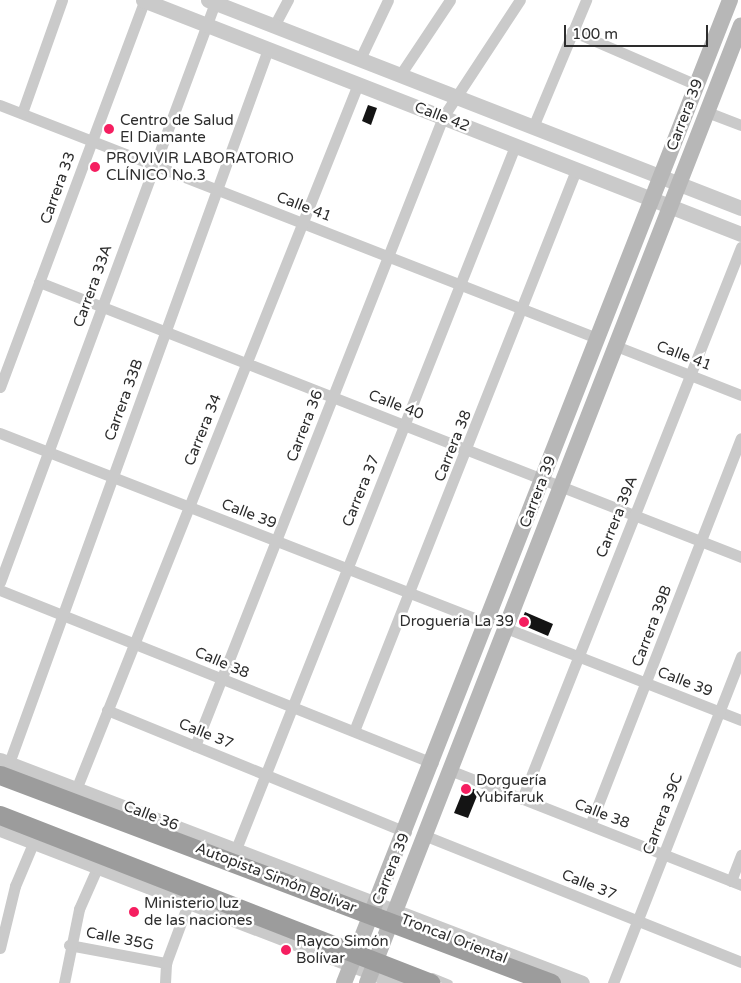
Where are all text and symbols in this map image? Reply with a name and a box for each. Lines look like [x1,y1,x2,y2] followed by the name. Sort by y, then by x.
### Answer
[566,15,710,47] scale bar
[572,25,618,43] text: 100 m
[663,77,707,153] street label: Carrera 39
[412,98,472,136] street label: Calle 42
[120,111,234,146] place label: Centro de Salud El Diamante
[102,122,116,136] marker: Centro de Salud El Diamante
[37,149,79,227] street label: Carrera 33
[106,149,294,184] place label: PROVIVIR LABORATORIO CLÍNICO No.3
[88,160,102,174] marker: PROVIVIR LABORATORIO CLÍNICO No.3
[274,188,334,226] street label: Calle 41
[70,242,116,330] street label: Carrera 33A
[654,337,714,375] street label: Calle 41
[101,357,147,443] street label: Carrera 33B
[366,386,426,424] street label: Calle 40
[283,388,327,464] street label: Carrera 36
[181,392,225,468] street label: Carrera 34
[431,408,475,484] street label: Carrera 38
[339,453,383,529] street label: Carrera 37
[516,454,560,530] street label: Carrera 39
[592,473,642,561] street label: Carrera 39A
[219,495,279,533] street label: Calle 39
[628,583,676,669] street label: Carrera 39B
[400,613,514,631] place label: Droguería La 39
[518,616,530,628] marker: Droguería La 39
[192,643,252,683] street label: Calle 38
[655,663,715,701] street label: Calle 39
[176,715,236,753] street label: Calle 37
[476,771,547,806] place label: Dorguería Yubifaruk
[639,771,687,857] street label: Carrera 39C
[460,783,472,795] marker: Dorguería Yubifaruk
[572,795,632,833] street label: Calle 38
[121,797,181,835] street label: Calle 36
[369,831,413,907] street label: Carrera 39
[193,839,359,917] street label: Autopista Simón Bolívar
[559,866,619,904] street label: Calle 37
[144,894,252,929] place label: Ministerio luz de las naciones
[128,906,140,918] marker: Ministerio luz de las naciones
[398,910,510,968] street label: Troncal Oriental
[84,924,156,954] street label: Calle 35G
[296,932,389,967] place label: Rayco Simón Bolívar
[280,944,292,956] marker: Rayco Simón Bolívar

